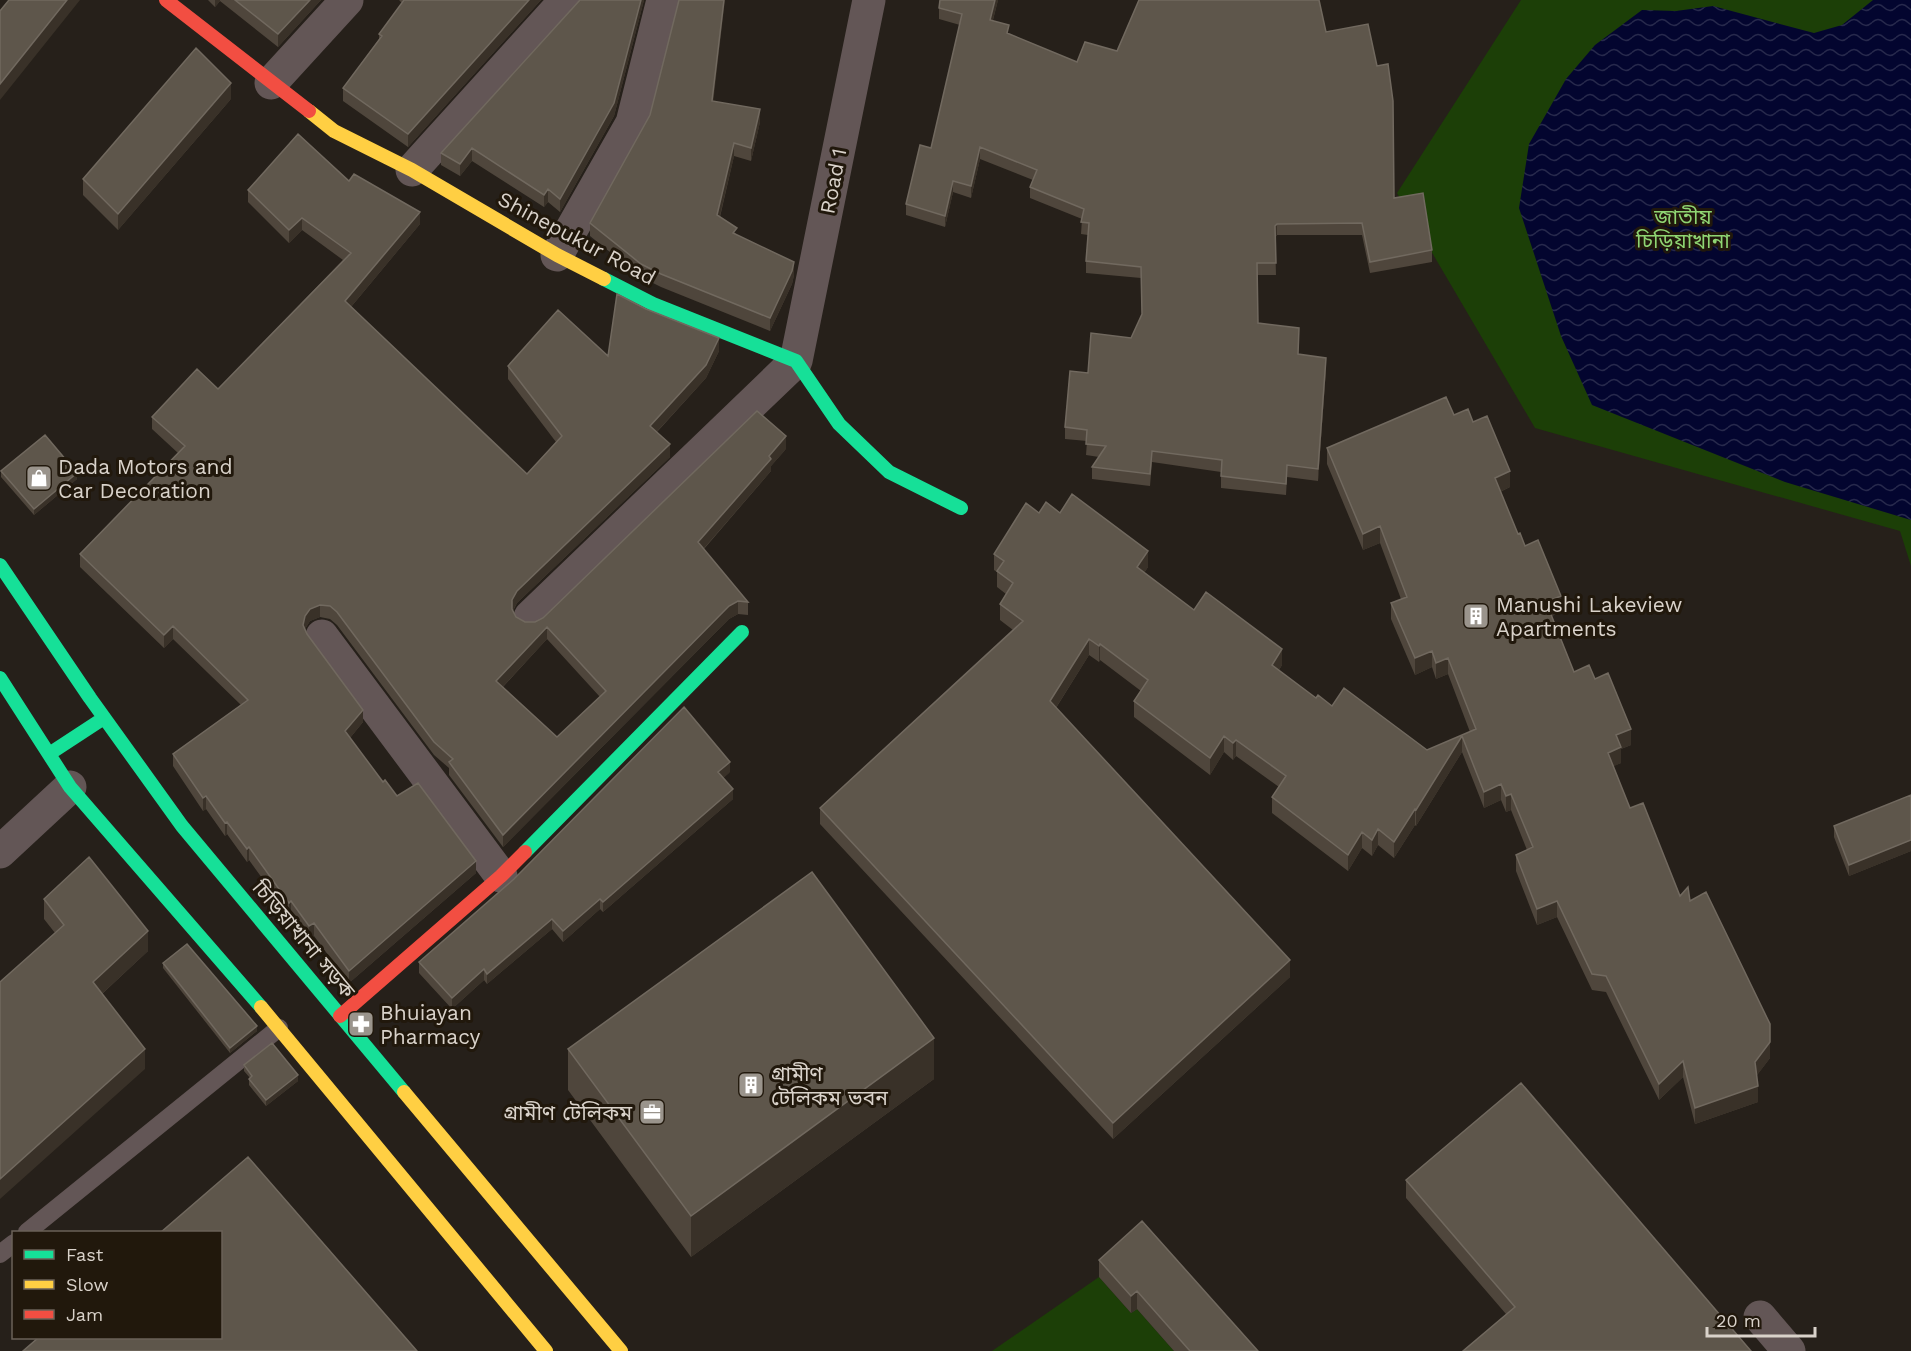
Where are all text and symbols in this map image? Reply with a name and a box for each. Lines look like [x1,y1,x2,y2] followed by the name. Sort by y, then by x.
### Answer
[814,146,852,216] street label: Road 1
[494,186,660,290] street label: Shinepukur Road
[1635,204,1730,253] park label: জাতীয় চিড়িয়াখানা
[58,454,233,503] place label: Dada Motors and Car Decoration
[24,463,54,493] shop icon: Dada Motors and Car Decoration
[1496,592,1682,641] place label: Manushi Lakeview Apartments
[1461,601,1491,631] building icon: Manushi Lakeview Apartments
[247,874,361,1004] street label: চিড়িয়াখানা সড়ক
[380,1000,481,1049] place label: Bhuiayan Pharmacy
[346,1009,376,1039] pharmacy icon: Bhuiayan Pharmacy
[771,1061,888,1110] place label: গ্রামীণ টেলিকম ভবন
[736,1070,766,1100] building icon: গ্রামীণ টেলিকম ভবন
[637,1097,667,1127] office icon: গ্রামীণ টেলিকম
[503,1100,633,1125] place label: গ্রামীণ টেলিকম
[12,1231,222,1339] legend
[66,1244,104,1265] text: Fast
[66,1274,109,1295] text: Slow
[1707,1300,1815,1338] scale bar
[66,1304,103,1325] text: Jam
[1716,1310,1761,1331] text: 20 m

